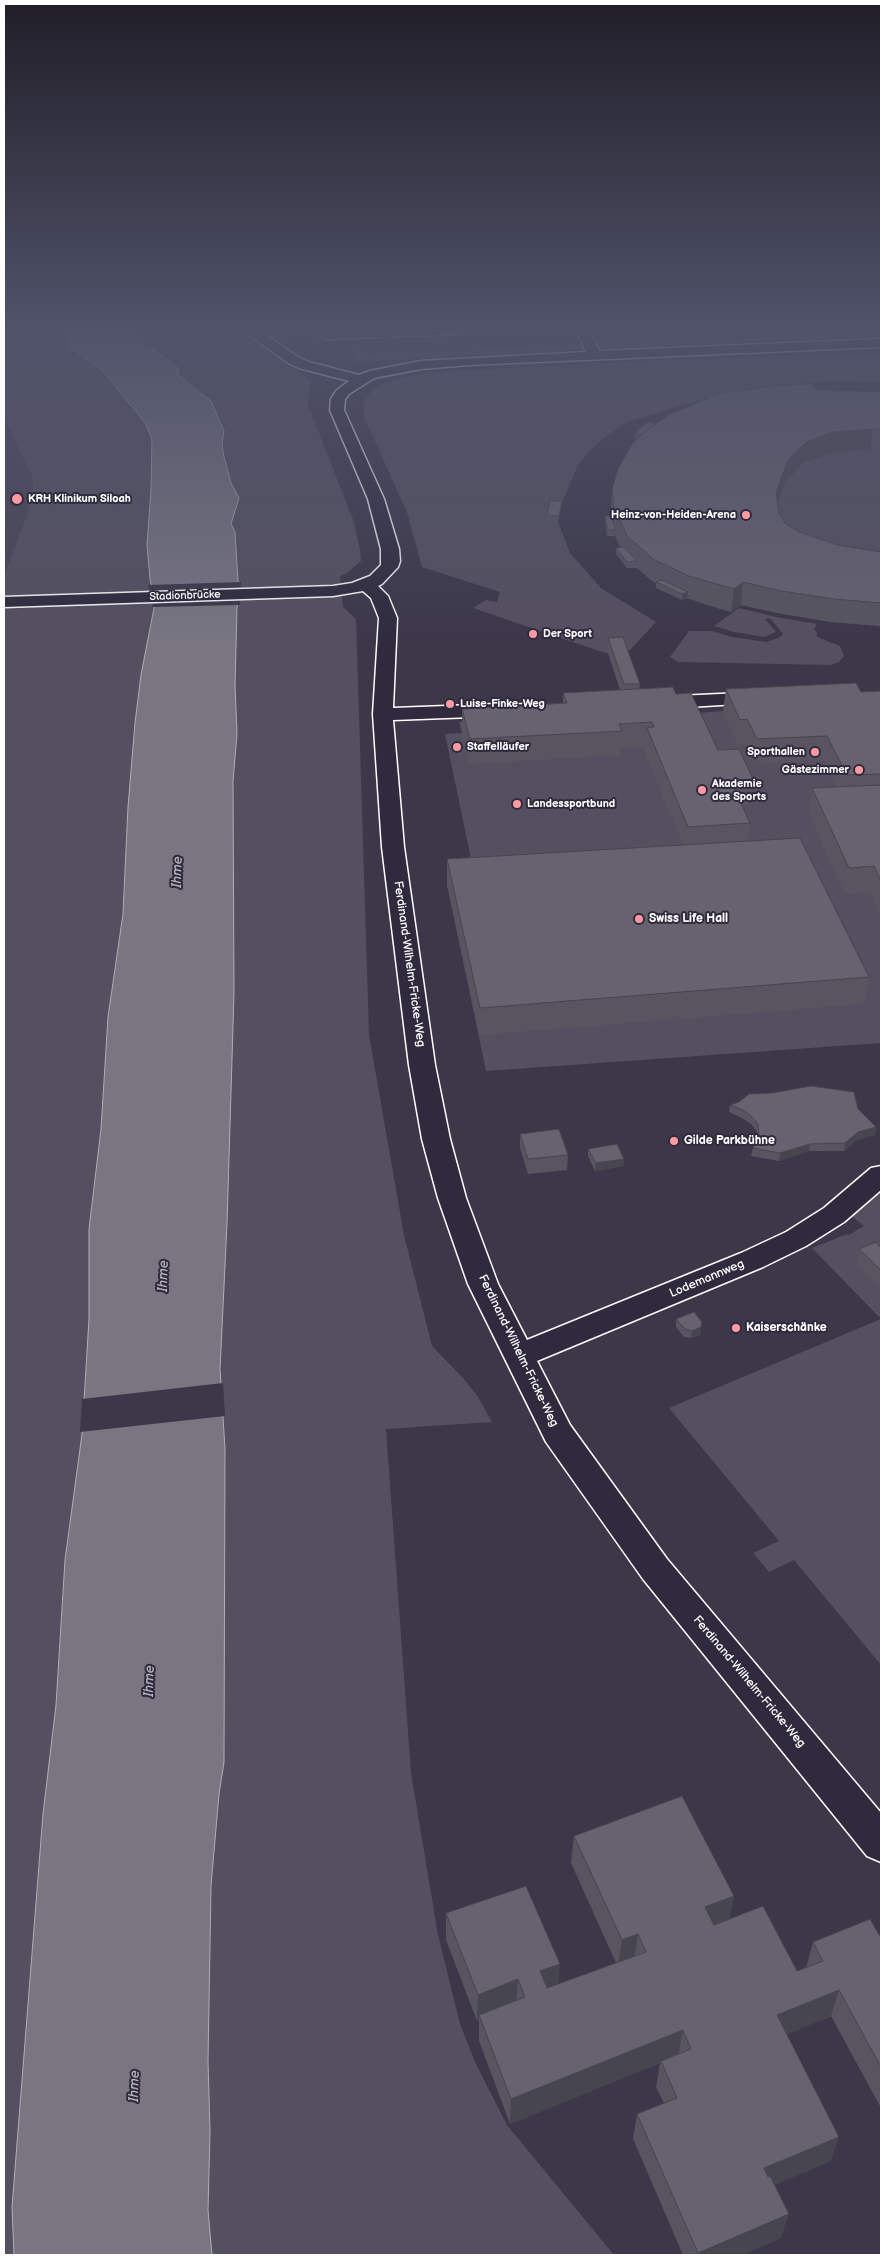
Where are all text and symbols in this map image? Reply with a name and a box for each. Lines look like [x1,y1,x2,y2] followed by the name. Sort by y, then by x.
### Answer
[10,492,24,506] marker: KRH Klinikum Siloah
[28,492,131,506] place label: KRH Klinikum Siloah
[611,508,736,522] place label: Heinz-von-Heiden-Arena
[740,509,752,521] marker: Heinz-von-Heiden-Arena
[149,588,221,604] street label: Stadionbrücke
[543,627,592,641] place label: Der Sport
[527,628,539,640] marker: Der Sport
[460,697,545,711] place label: Luise-Finke-Weg
[444,698,456,710] marker: Luise-Finke-Weg
[467,740,529,754] place label: Staffelläufer
[451,741,463,753] marker: Staffelläufer
[747,745,805,759] place label: Sporthallen
[809,746,821,758] marker: Sporthallen
[782,763,849,777] place label: Gästezimmer
[853,764,865,776] marker: Gästezimmer
[712,777,766,803] place label: Akademie des Sports
[696,784,708,796] marker: Akademie des Sports
[527,797,615,811] place label: Landessportbund
[511,798,523,810] marker: Landessportbund
[169,856,187,888] water label: Ihme
[390,880,428,1048] street label: Ferdinand-Wilhelm-Fricke-Weg
[649,912,728,926] place label: Swiss Life Hall
[633,913,645,925] marker: Swiss Life Hall
[684,1134,775,1148] place label: Gilde Parkbühne
[668,1135,680,1147] marker: Gilde Parkbühne
[668,1257,746,1301] street label: Lodemannweg
[155,1260,173,1292] water label: Ihme
[475,1273,561,1429] street label: Ferdinand-Wilhelm-Fricke-Weg
[746,1321,827,1335] place label: Kaiserschänke
[730,1322,742,1334] marker: Kaiserschänke
[690,1613,808,1751] street label: Ferdinand-Wilhelm-Fricke-Weg
[141,1665,159,1697] water label: Ihme
[126,2070,144,2102] water label: Ihme

